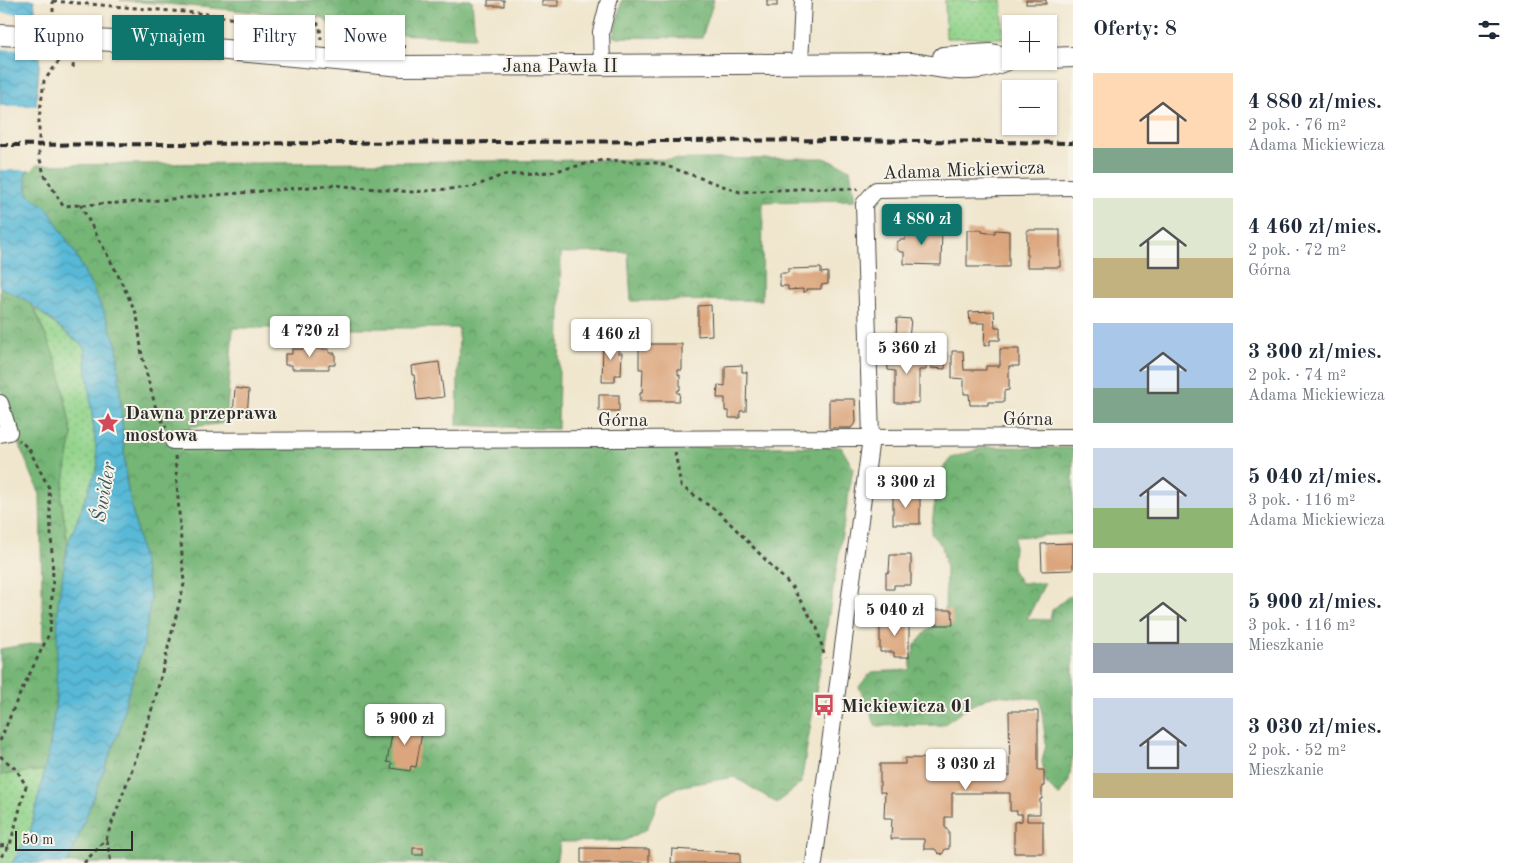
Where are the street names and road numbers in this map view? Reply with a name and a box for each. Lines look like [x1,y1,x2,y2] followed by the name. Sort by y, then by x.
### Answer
[502,58,618,77] street label: Jana Pawła II
[883,159,1046,184] street label: Adama Mickiewicza
[1003,411,1054,430] street label: Górna
[598,412,649,431] street label: Górna

